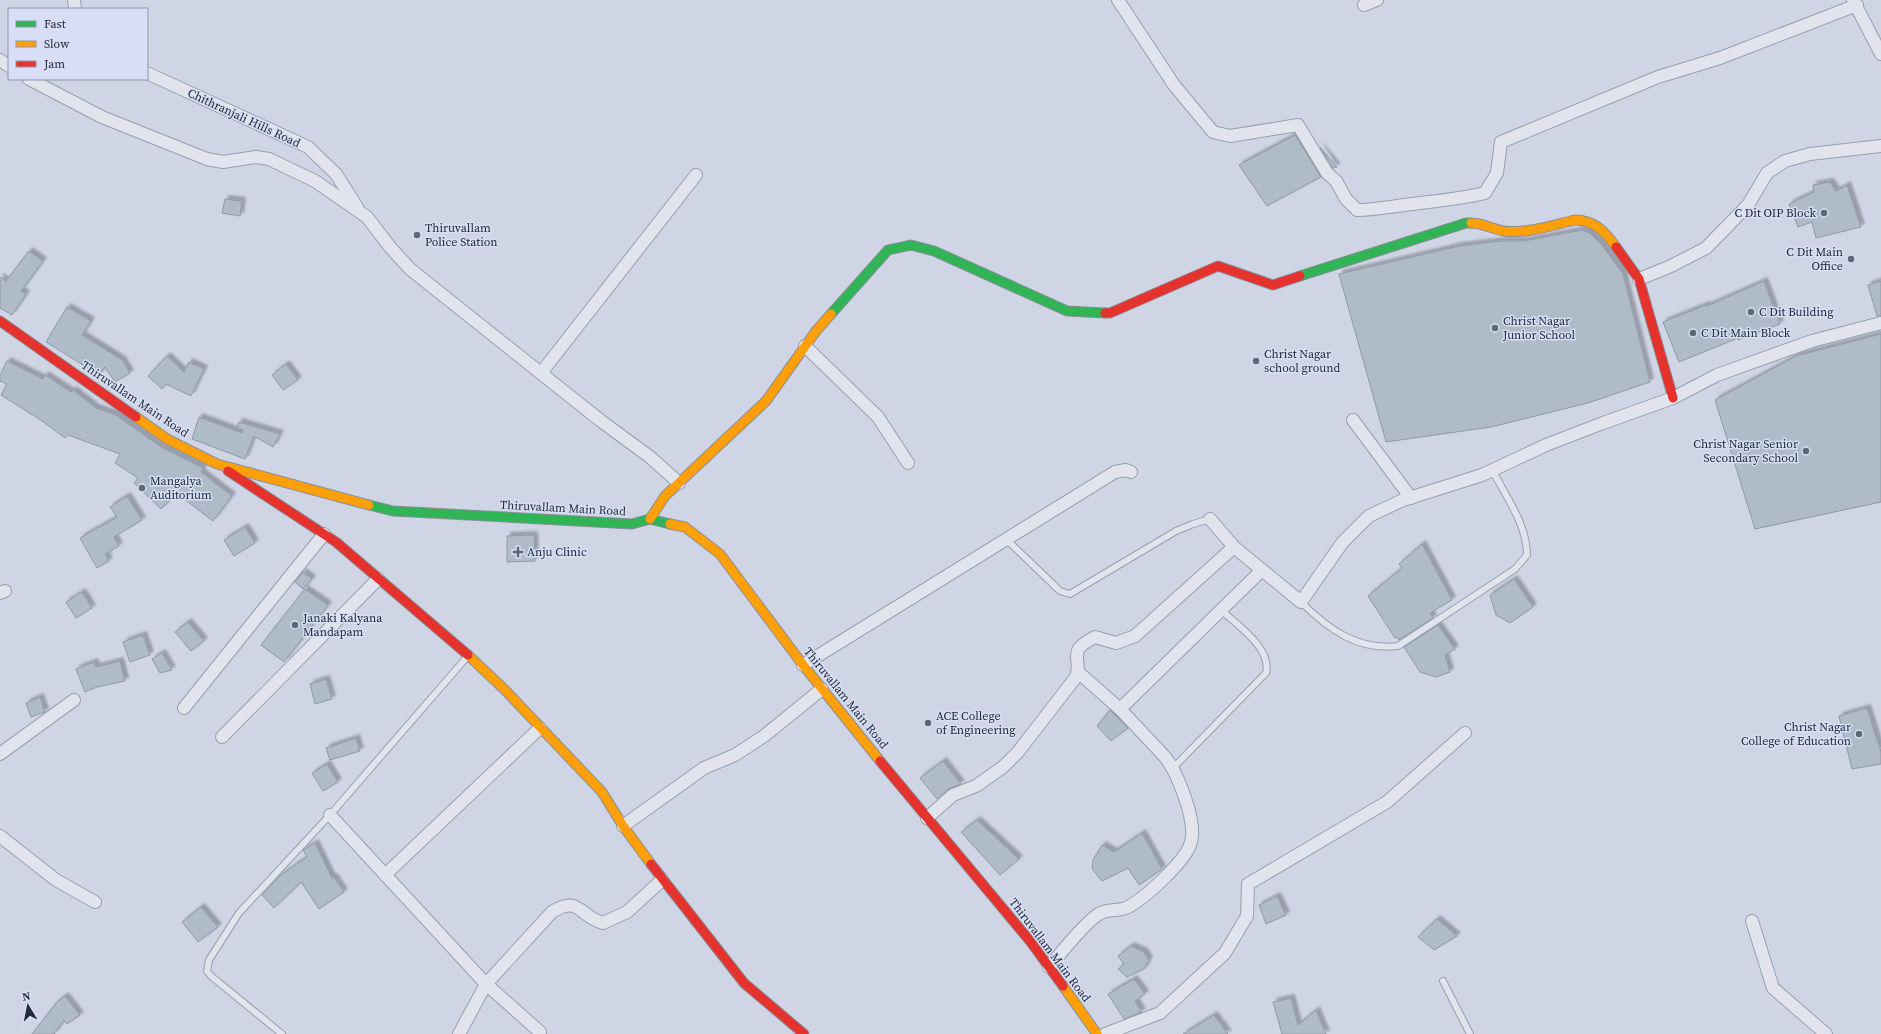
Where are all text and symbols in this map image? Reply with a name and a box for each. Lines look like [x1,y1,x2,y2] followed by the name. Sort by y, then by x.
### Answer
[8,8,148,80] legend
[44,16,66,32] text: Fast
[44,36,70,52] text: Slow
[43,56,65,72] text: Jam
[185,85,303,151] street label: Chithranjali Hills Road
[1734,205,1816,221] place label: C Dit OIP Block
[1819,208,1829,218] marker: C Dit OIP Block
[425,220,498,250] place label: Thiruvallam Police Station
[412,230,422,240] marker: Thiruvallam Police Station
[1786,244,1843,274] place label: C Dit Main Office
[1846,254,1856,264] marker: C Dit Main Office
[1759,304,1834,320] place label: C Dit Building
[1746,307,1756,317] marker: C Dit Building
[1502,313,1576,343] place label: Christ Nagar Junior School
[1490,323,1500,333] marker: Christ Nagar Junior School
[1701,325,1791,341] place label: C Dit Main Block
[1688,328,1698,338] marker: C Dit Main Block
[1264,346,1340,376] place label: Christ Nagar school ground
[1251,356,1261,366] marker: Christ Nagar school ground
[78,357,192,441] street label: Thiruvallam Main Road
[1693,436,1798,466] place label: Christ Nagar Senior Secondary School
[1801,446,1811,456] marker: Christ Nagar Senior Secondary School
[150,473,212,503] place label: Mangalya Auditorium
[137,483,147,493] marker: Mangalya Auditorium
[500,497,627,519] street label: Thiruvallam Main Road
[527,544,587,560] place label: Anju Clinic
[512,546,524,558] marker: Anju Clinic
[302,610,383,640] place label: Janaki Kalyana Mandapam
[290,620,300,630] marker: Janaki Kalyana Mandapam
[800,644,892,752] street label: Thiruvallam Main Road
[936,708,1016,738] place label: ACE College of Engineering
[923,718,933,728] marker: ACE College of Engineering
[1741,719,1851,749] place label: Christ Nagar College of Education
[1854,729,1864,739] marker: Christ Nagar College of Education
[1006,895,1094,1005] street label: Thiruvallam Main Road
[8,986,48,1026] north arrow
[21,989,32,1005] text: N

